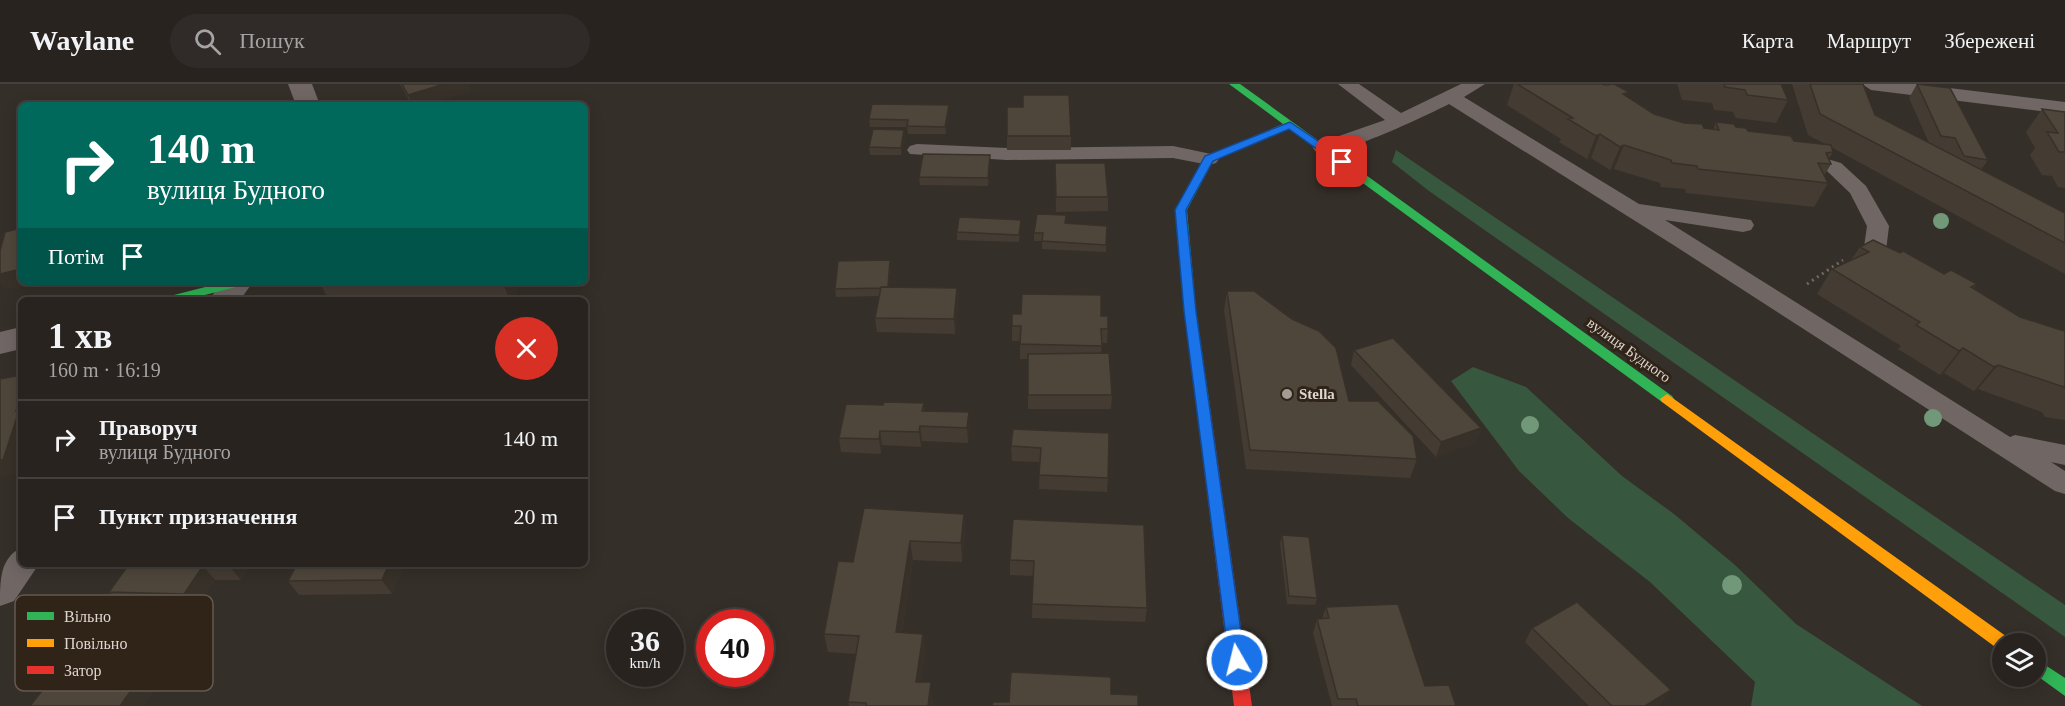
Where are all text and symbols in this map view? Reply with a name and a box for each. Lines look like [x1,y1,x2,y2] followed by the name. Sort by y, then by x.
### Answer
[170,14,590,68] search box
[30,25,134,56] text: Waylane
[191,25,224,58] icon: search
[239,28,305,53] text: Пошук
[1742,29,1794,53] text: Карта
[1827,29,1911,53] text: Маршрут
[1944,29,2035,53] text: Збережені
[48,126,126,204] icon: right
[147,126,256,172] text: 140 m
[1316,136,1367,187] pin
[1325,145,1358,178] icon: arrive
[147,175,325,205] text: вулиця Будного
[116,240,149,273] icon: arrive
[48,244,104,269] text: Потім
[1584,314,1674,386] street label: вулиця Будного
[48,316,112,356] text: 1 хв
[495,317,558,380] button: close
[48,359,161,381] text: 160 m · 16:19
[1299,386,1335,402] place label: Stella
[1280,387,1294,401] marker: Stella
[99,415,197,440] text: Праворуч
[48,423,81,456] icon: right
[502,426,558,451] text: 140 m
[99,441,231,463] text: вулиця Будного
[48,501,81,534] icon: arrive
[99,504,297,529] text: Пункт призначення
[513,504,558,529] text: 20 m
[15,595,213,691] legend
[64,608,111,625] text: Вільно
[696,609,774,687] speed limit sign: 40
[630,624,660,657] text: 36
[1205,628,1269,692] position arrow
[1992,633,2046,687] map controls
[1992,633,2046,687] button: layers
[64,635,127,652] text: Повільно
[630,655,660,671] text: km/h
[64,662,101,680] text: Затор

